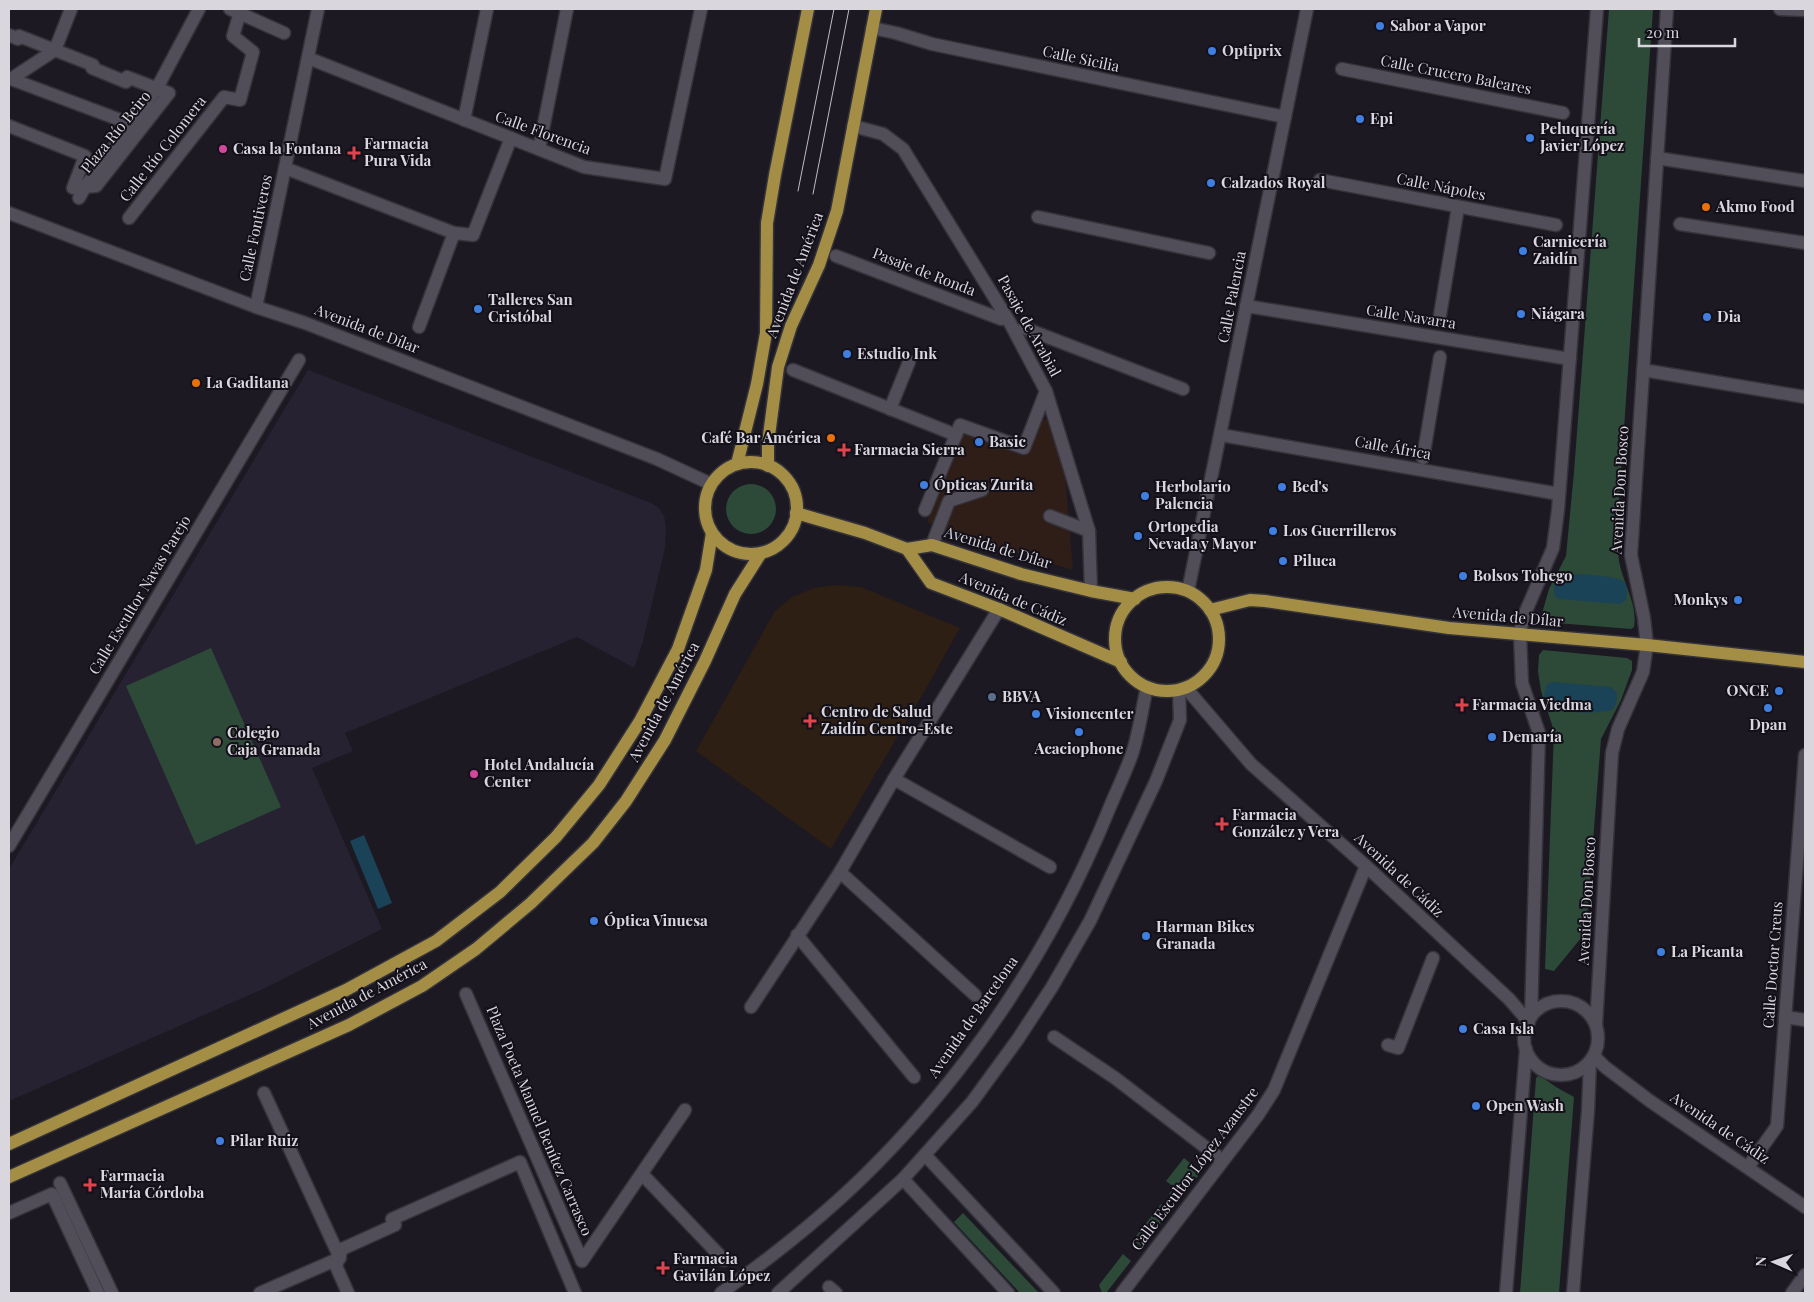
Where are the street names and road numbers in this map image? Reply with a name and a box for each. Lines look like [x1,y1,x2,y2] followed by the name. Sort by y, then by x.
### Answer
[1041,40,1122,76] street label: Calle Sicilia
[1379,50,1533,98] street label: Calle Crucero Baleares
[76,86,155,177] street label: Plaza Río Beiro
[114,91,210,206] street label: Calle Río Colomera
[493,105,594,159] street label: Calle Florencia
[1395,168,1488,204] street label: Calle Nápoles
[234,173,276,283] street label: Calle Fontiveros
[761,208,827,341] street label: Avenida de América
[870,242,979,300] street label: Pasaje de Ronda
[1212,248,1250,345] street label: Calle Palencia
[994,271,1066,380] street label: Pasaje de Arabial
[311,298,423,357] street label: Avenida de Dílar
[1365,299,1458,333] street label: Calle Navarra
[1606,425,1632,556] street label: Avenida Don Bosco
[1353,430,1433,464] street label: Calle África
[84,511,195,678] street label: Calle Escultor Navas Parejo
[941,521,1055,573] street label: Avenida de Dílar
[955,566,1070,630] street label: Avenida de Cádiz
[1451,601,1565,631] street label: Avenida de Dílar
[623,638,703,766] street label: Avenida de América
[1350,827,1449,921] street label: Avenida de Cádiz
[1573,836,1599,967] street label: Avenida Don Bosco
[1758,901,1786,1029] street label: Calle Doctor Creus
[922,951,1022,1082] street label: Avenida de Barcelona
[302,953,430,1034] street label: Avenida de América
[482,1003,598,1239] street label: Plaza Poeta Manuel Benítez Carrasco
[1126,1083,1262,1254] street label: Calle Escultor López Azaustre
[1666,1086,1774,1168] street label: Avenida de Cádiz

